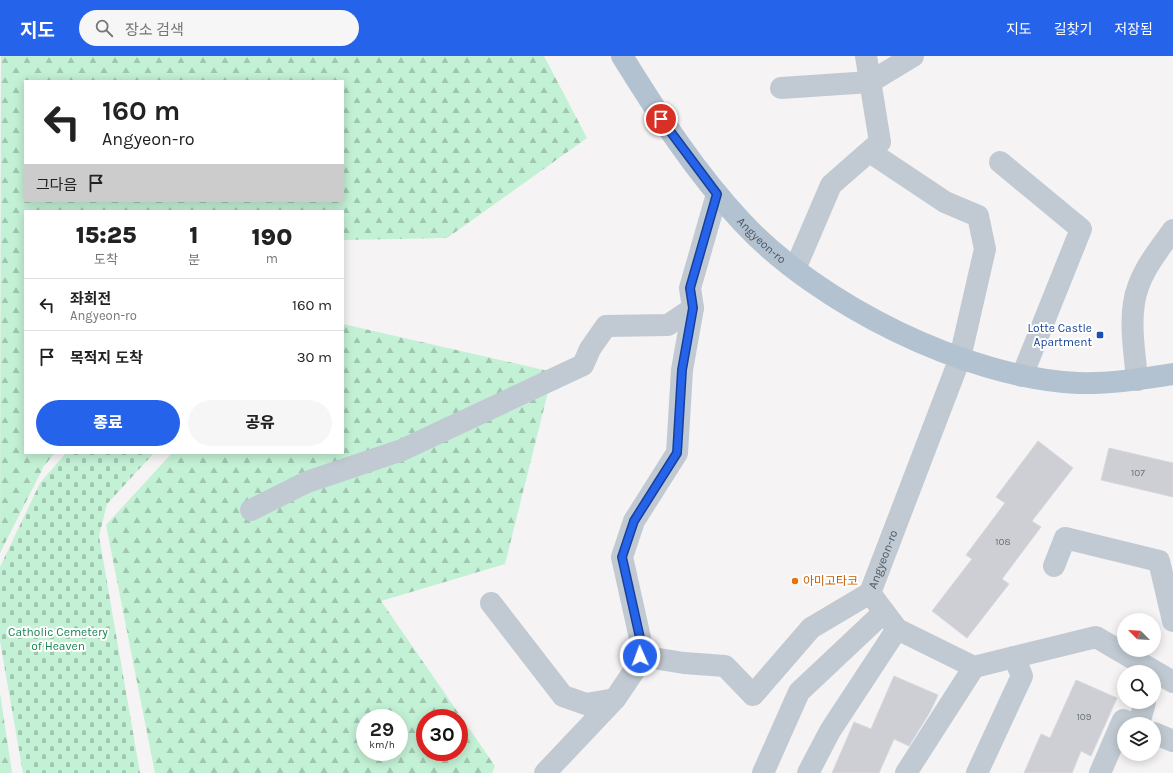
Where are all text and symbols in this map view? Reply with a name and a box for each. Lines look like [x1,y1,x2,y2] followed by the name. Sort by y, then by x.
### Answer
[79,10,359,46] search box
[93,17,115,39] icon: search
[20,20,55,42] text: 지도
[125,21,184,39] text: 장소 검색
[1006,21,1032,38] text: 지도
[1054,21,1092,38] text: 길찾기
[1114,21,1153,38] text: 저장됨
[102,94,180,127] text: 160 m
[36,96,88,148] icon: left
[644,102,678,136] pin
[650,108,672,130] icon: arrive
[102,128,195,150] text: Angyeon-ro
[85,172,107,194] icon: arrive
[36,176,77,194] text: 그다음
[734,214,789,267] street label: Angyeon-ro
[76,221,136,249] text: 15:25
[189,221,199,249] text: 1
[252,223,292,251] text: 190
[266,251,278,266] text: m
[94,252,118,267] text: 도착
[188,252,200,267] text: 분
[70,290,111,308] text: 좌회전
[36,294,58,316] icon: left
[292,296,332,314] text: 160 m
[70,308,137,323] text: Angyeon-ro
[1027,321,1092,349] place label: Lotte Castle Apartment
[1095,330,1105,340] marker: Lotte Castle Apartment
[36,346,58,368] icon: arrive
[297,348,332,366] text: 30 m
[70,349,143,367] text: 목적지 도착
[36,400,180,446] button: 종료
[188,400,332,446] button: 공유
[1131,467,1145,479] house number: 107
[865,528,900,591] street label: Angyeon-ro
[995,536,1011,548] house number: 108
[803,574,858,588] place label: 아미고타코
[790,576,800,586] marker: 아미고타코
[1117,613,1161,657] north arrow
[1117,613,1161,761] map controls
[8,625,108,653] park label: Catholic Cemetery of Heaven
[619,635,661,677] position arrow
[1117,665,1161,709] button: search
[416,709,468,761] speed limit sign: 30
[1076,711,1092,723] house number: 109
[1117,717,1161,761] button: layers
[370,718,394,741] text: 29
[369,739,395,751] text: km/h

